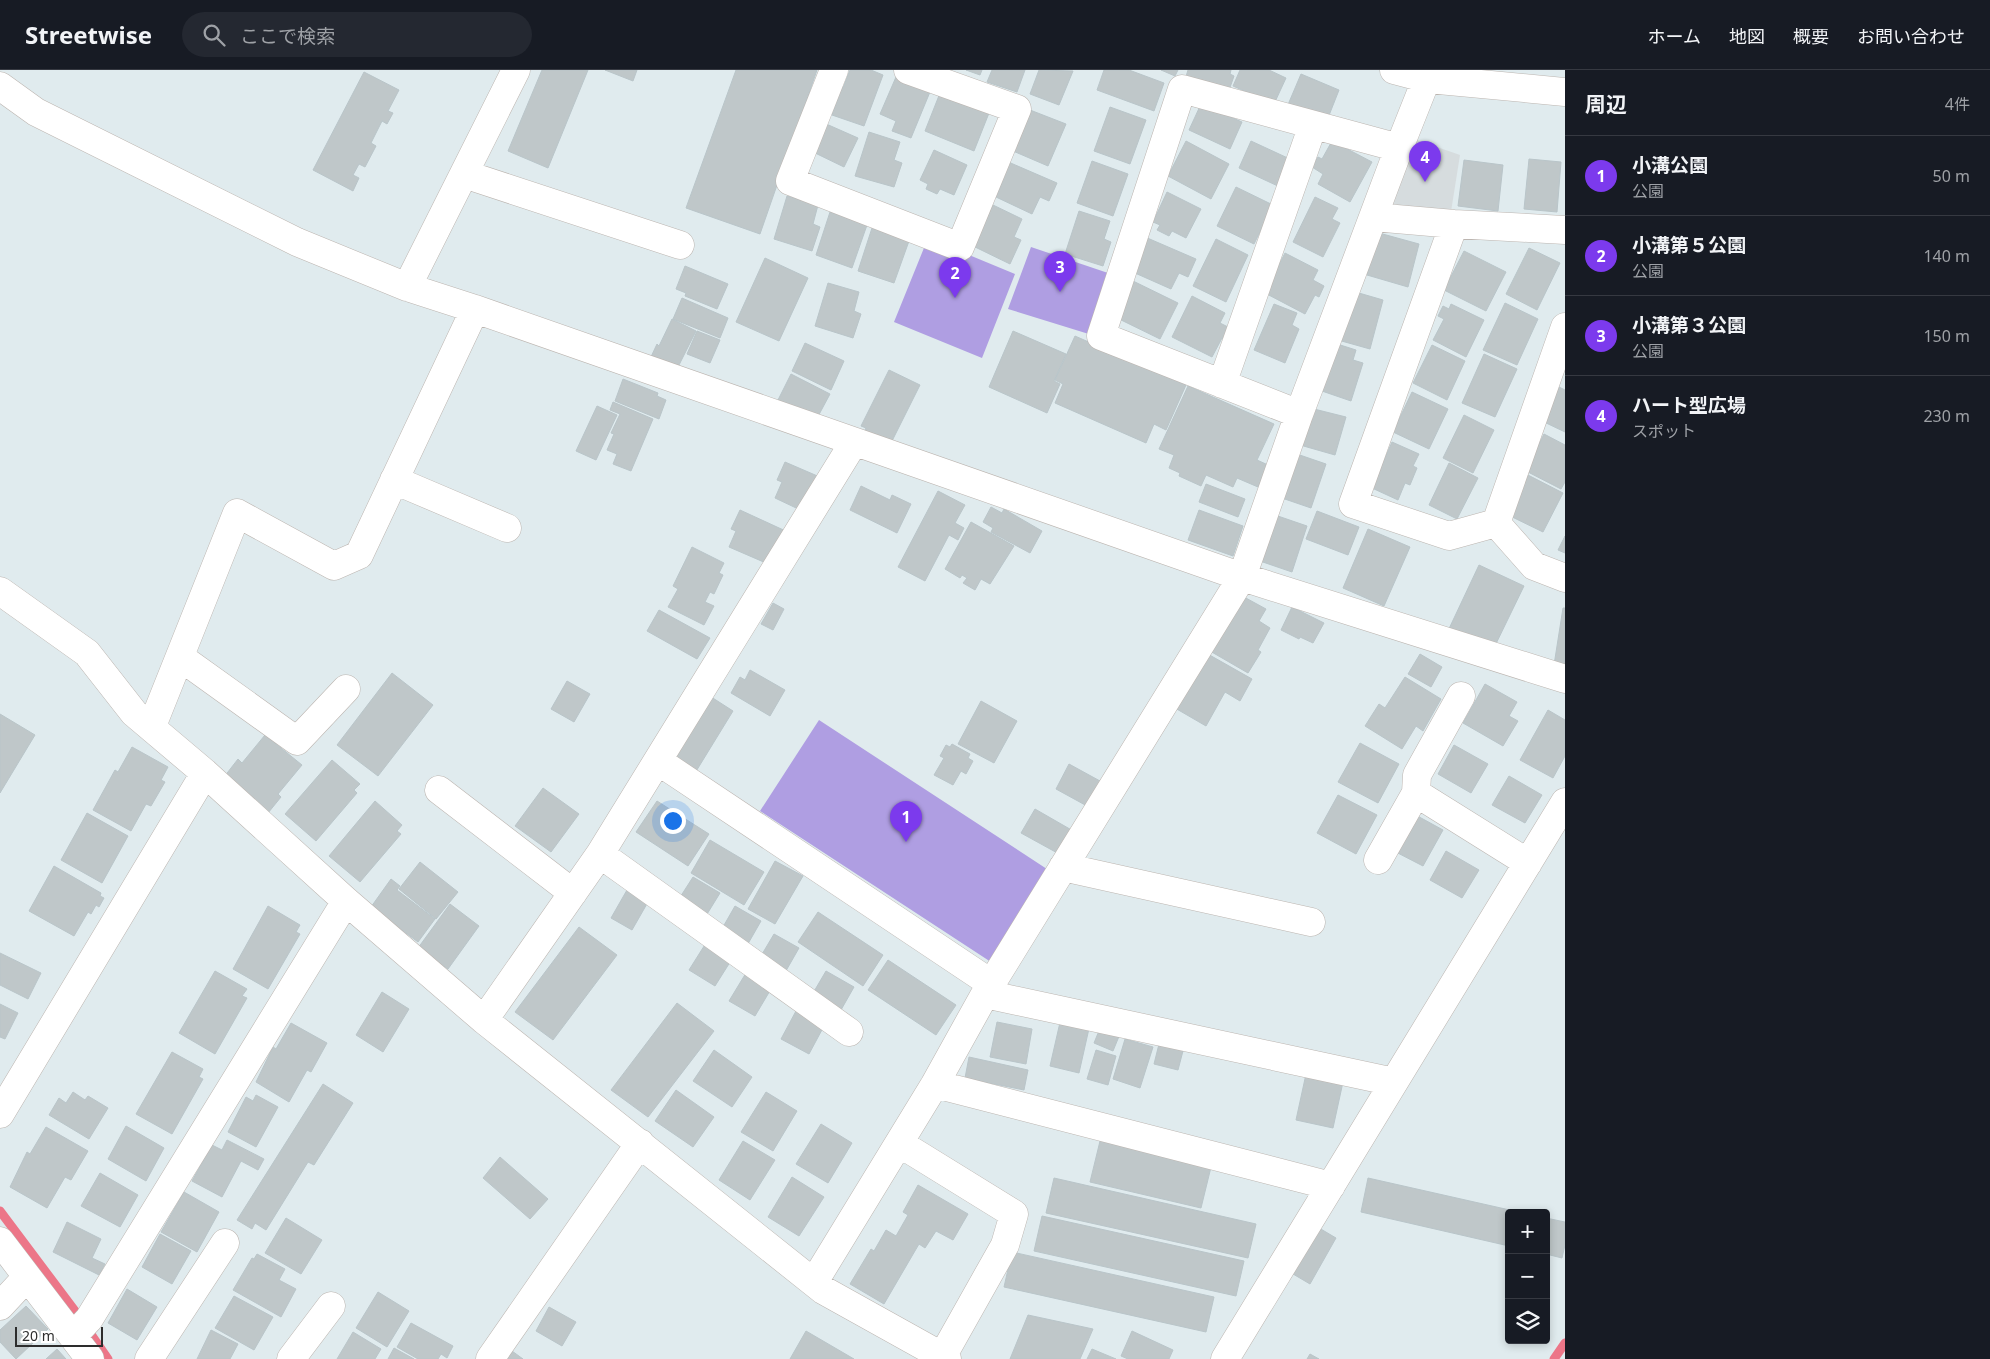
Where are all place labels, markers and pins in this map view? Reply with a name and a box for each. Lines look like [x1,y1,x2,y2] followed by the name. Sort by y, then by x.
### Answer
[1409,141,1441,182] pin: 4
[1044,251,1076,292] pin: 3
[939,257,971,298] pin: 2
[890,801,922,842] pin: 1

